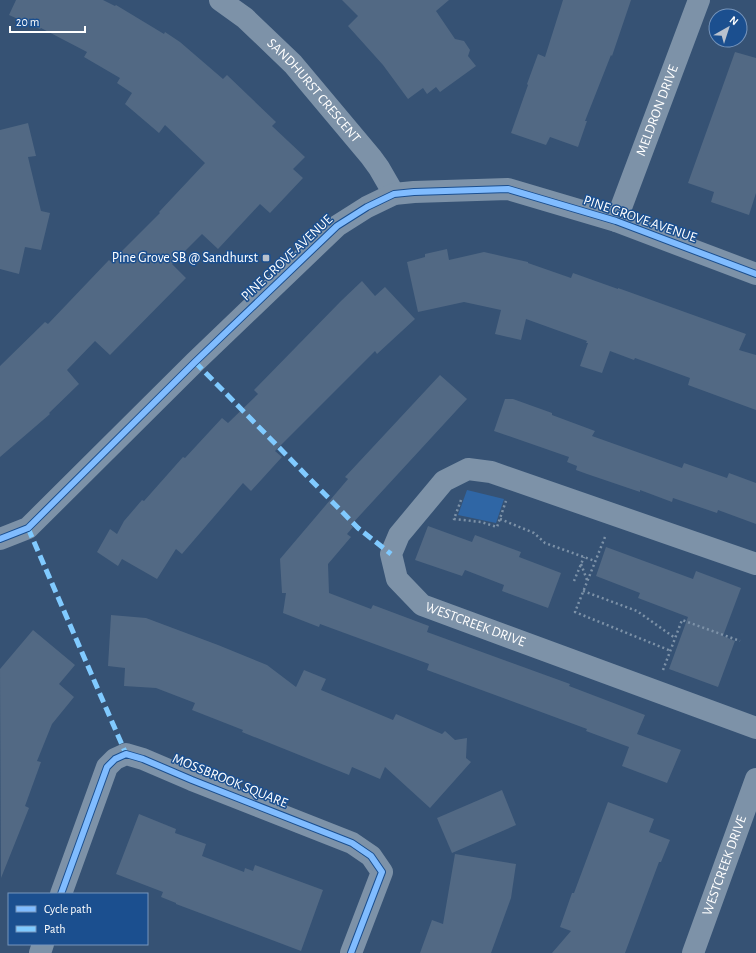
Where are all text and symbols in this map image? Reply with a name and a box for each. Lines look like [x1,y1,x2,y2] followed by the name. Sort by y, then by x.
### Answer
[10,8,85,34] scale bar
[708,8,748,48] north arrow
[728,14,740,27] text: N
[16,16,39,28] text: 20 m
[264,36,363,146] street label: SANDHURST CRESCENT
[634,63,681,158] street label: MELDRON DRIVE
[582,193,699,245] street label: PINE GROVE AVENUE
[239,212,335,304] street label: PINE GROVE AVENUE
[112,251,259,265] place label: Pine Grove SB @ Sandhurst
[261,253,271,263] marker: Pine Grove SB @ Sandhurst
[423,600,527,650] street label: WESTCREEK DRIVE
[170,752,290,811] street label: MOSSBROOK SQUARE
[700,813,749,918] street label: WESTCREEK DRIVE
[8,893,148,945] legend
[44,903,92,916] text: Cycle path
[44,923,66,935] text: Path

